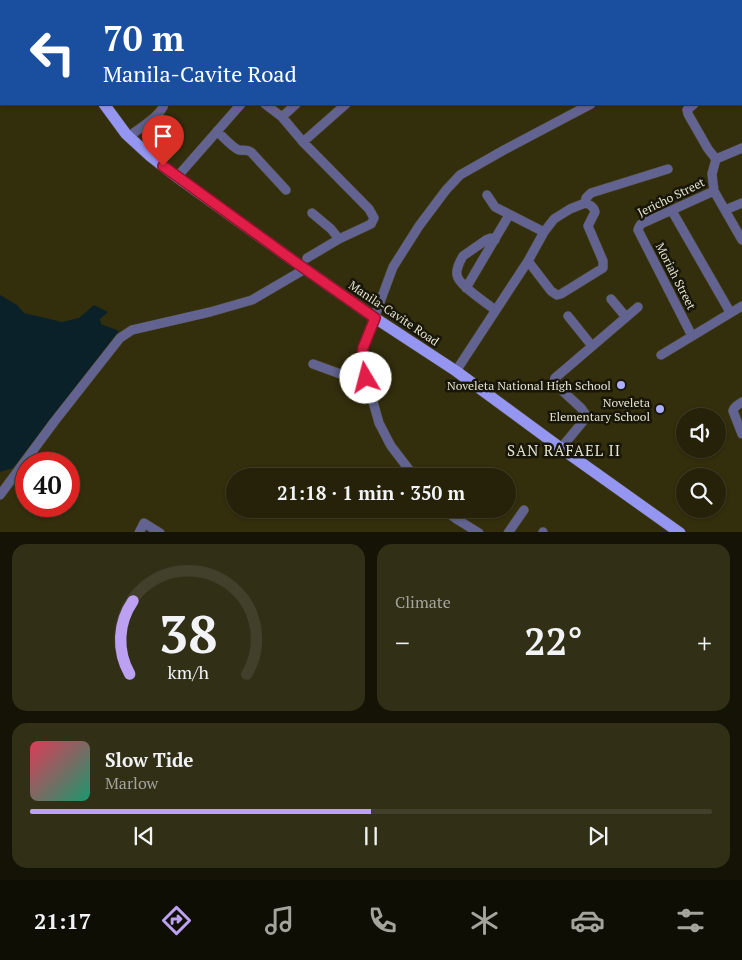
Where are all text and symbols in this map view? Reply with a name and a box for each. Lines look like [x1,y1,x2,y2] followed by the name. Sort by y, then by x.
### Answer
[103,15,184,61] text: 70 m
[20,20,85,85] icon: left
[103,59,297,88] text: Manila-Cavite Road
[142,115,184,166] pin
[149,122,177,150] icon: arrive
[635,174,707,220] street label: Jericho Street
[653,240,700,313] street label: Moriah Street
[346,277,442,349] street label: Manila-Cavite Road
[339,351,391,403] position arrow
[447,378,611,393] place label: Noveleta National High School
[615,379,627,391] marker: Noveleta National High School
[550,395,650,424] place label: Noveleta Elementary School
[654,403,666,415] marker: Noveleta Elementary School
[676,408,726,518] map controls
[676,408,726,458] button: sound
[507,440,621,460] district label: SAN RAFAEL II
[15,452,80,517] speed limit sign: 40
[676,468,726,518] button: search
[277,480,465,505] text: 21:18 · 1 min · 350 m
[395,591,451,613] text: Climate
[159,599,218,668] text: 38
[524,616,583,666] text: 22°
[395,624,410,661] text: −
[697,624,712,661] text: +
[168,660,210,684] text: km/h
[105,747,194,772] text: Slow Tide
[105,772,158,794] text: Marlow
[130,822,158,850] icon: previous
[357,822,385,850] icon: pause
[584,822,612,850] icon: next
[159,903,194,938] icon: directions
[262,903,297,938] icon: music
[365,903,400,938] icon: phone
[467,903,502,938] icon: climate
[570,903,605,938] icon: car
[673,903,708,938] icon: filters
[34,906,91,935] text: 21:17

